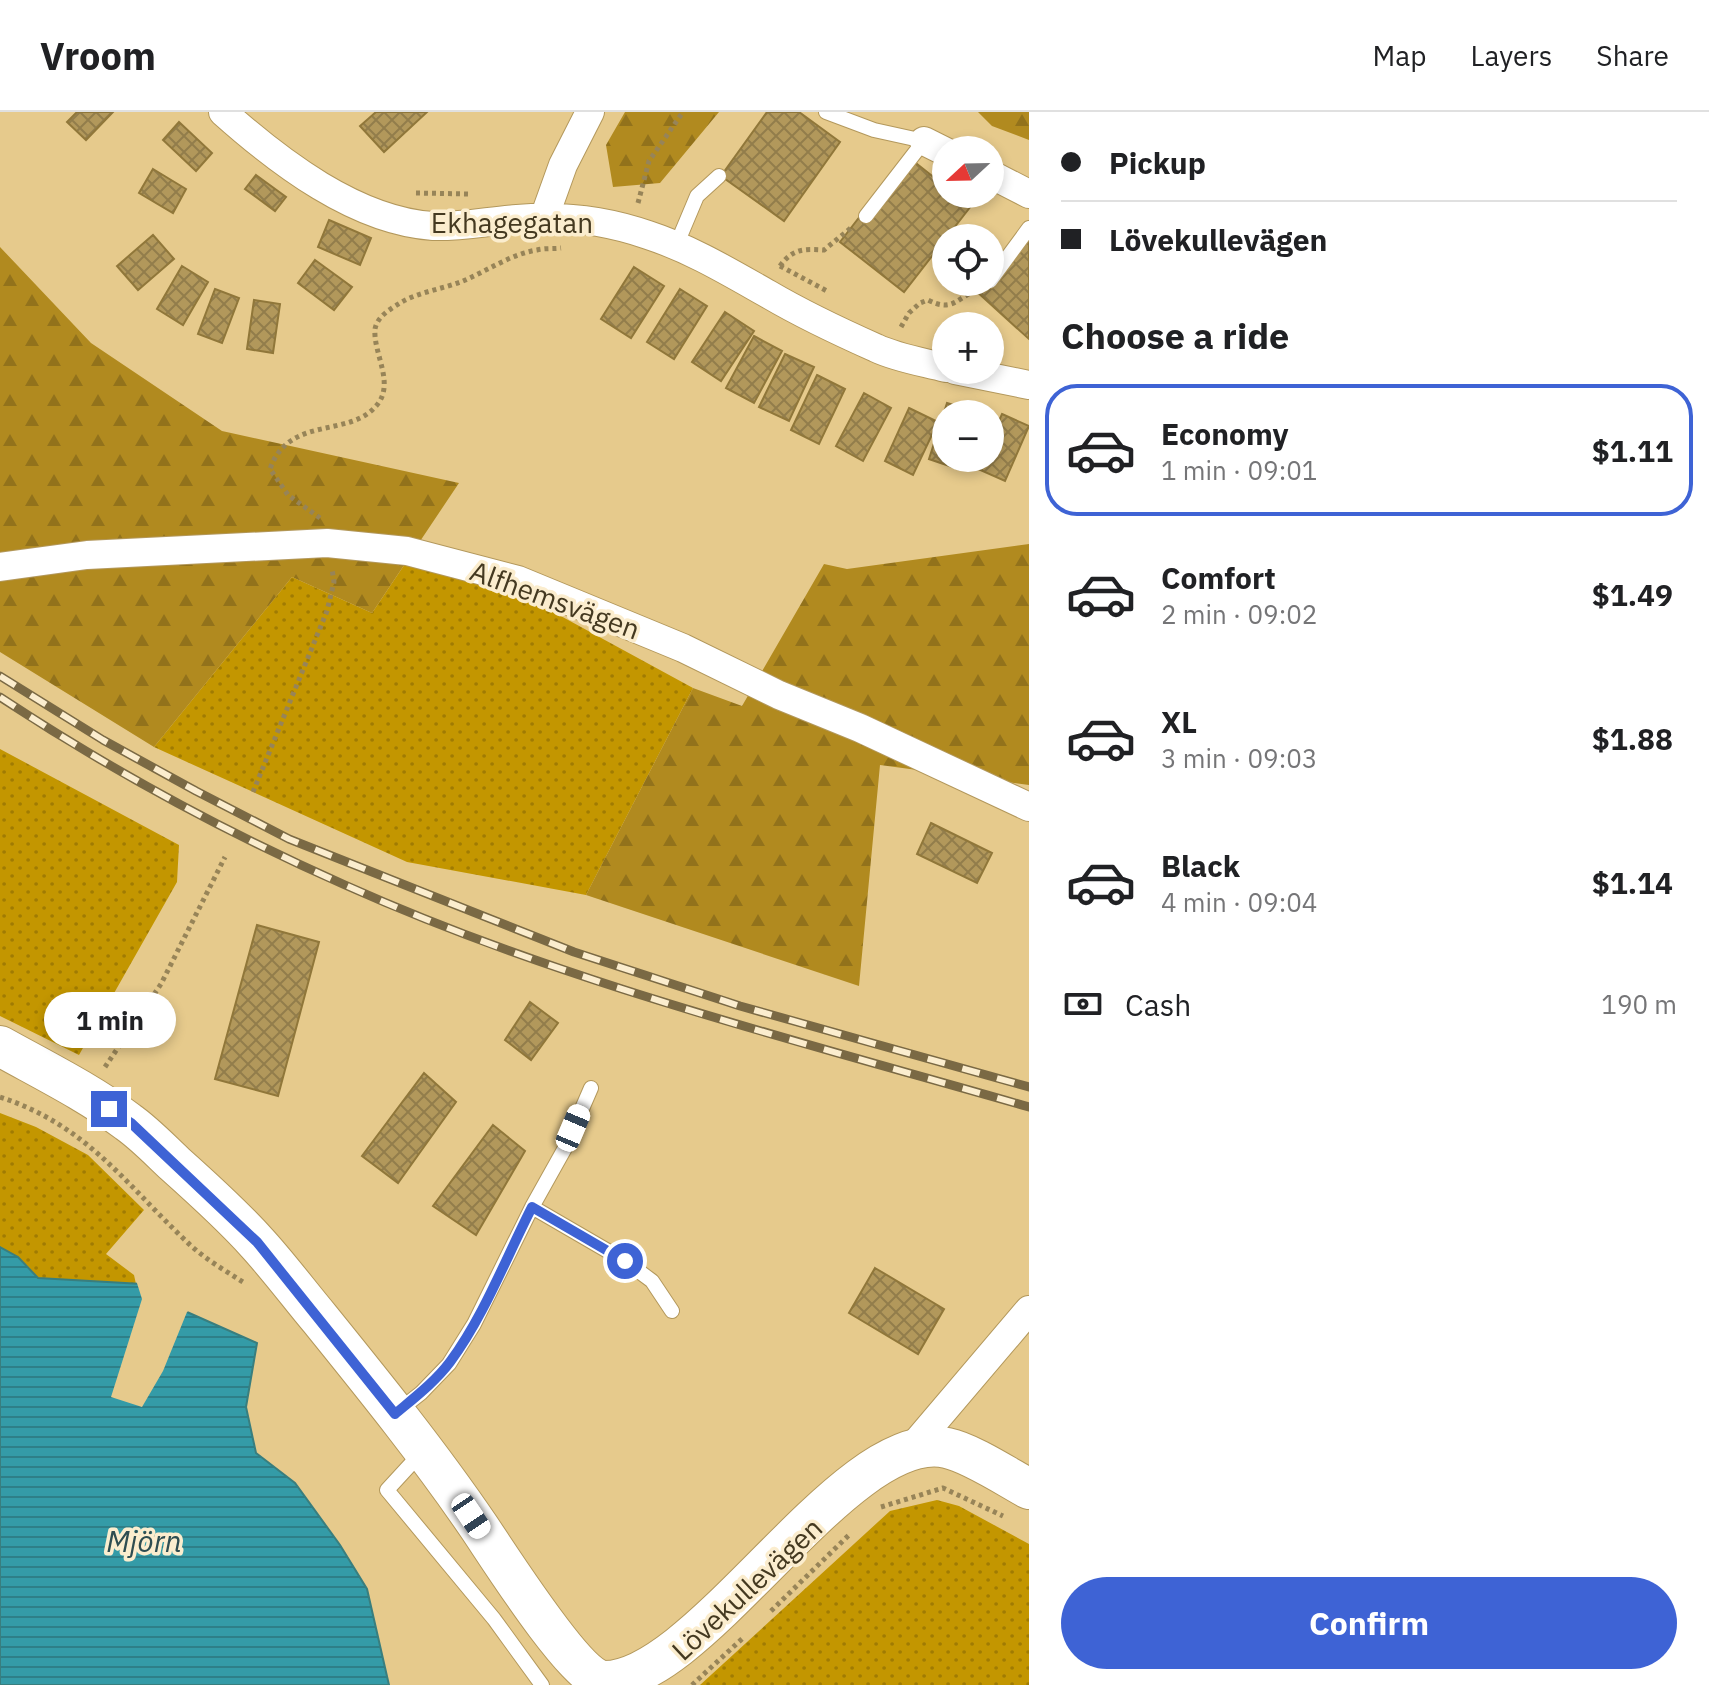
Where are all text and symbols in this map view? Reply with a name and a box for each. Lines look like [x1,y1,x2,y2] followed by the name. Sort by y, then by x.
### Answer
[40,31,156,80] text: Vroom
[1372,37,1426,74] text: Map
[1470,37,1552,74] text: Layers
[1596,37,1669,74] text: Share
[932,136,1004,208] north arrow
[932,136,1004,472] map controls
[1109,143,1206,182] text: Pickup
[431,204,593,241] street label: Ekhagegatan
[1109,220,1328,259] text: Lövekullevägen
[932,224,1004,296] button: locate
[932,312,1004,384] button: +
[1061,312,1289,359] text: Choose a ride
[932,400,1004,472] button: −
[1065,414,1137,486] icon: car
[1161,414,1289,453] text: Economy
[1592,431,1673,470] text: $1.11
[1161,453,1317,487] text: 1 min · 09:01
[465,552,645,647] street label: Alfhemsvägen
[1065,558,1137,630] icon: car
[1161,558,1276,597] text: Comfort
[1592,575,1673,614] text: $1.49
[1161,597,1317,631] text: 2 min · 09:02
[1065,702,1137,774] icon: car
[1161,702,1197,741] text: XL
[1592,719,1673,758] text: $1.88
[1161,741,1317,775] text: 3 min · 09:03
[1065,846,1137,918] icon: car
[1161,846,1240,885] text: Black
[1592,863,1673,902] text: $1.14
[1161,885,1317,919] text: 4 min · 09:04
[1061,982,1105,1026] icon: cash
[1125,985,1191,1024] text: Cash
[1601,987,1677,1021] text: 190 m
[43,993,175,1049] callout: 1 min
[76,1003,144,1037] text: 1 min
[91,1091,127,1127] route end
[553,1101,593,1155] car
[607,1243,643,1279] route start
[448,1489,494,1543] car
[663,1509,830,1668] street label: Lövekullevägen
[106,1521,182,1560] water label: Mjörn
[1061,1577,1677,1669] button: Confirm

